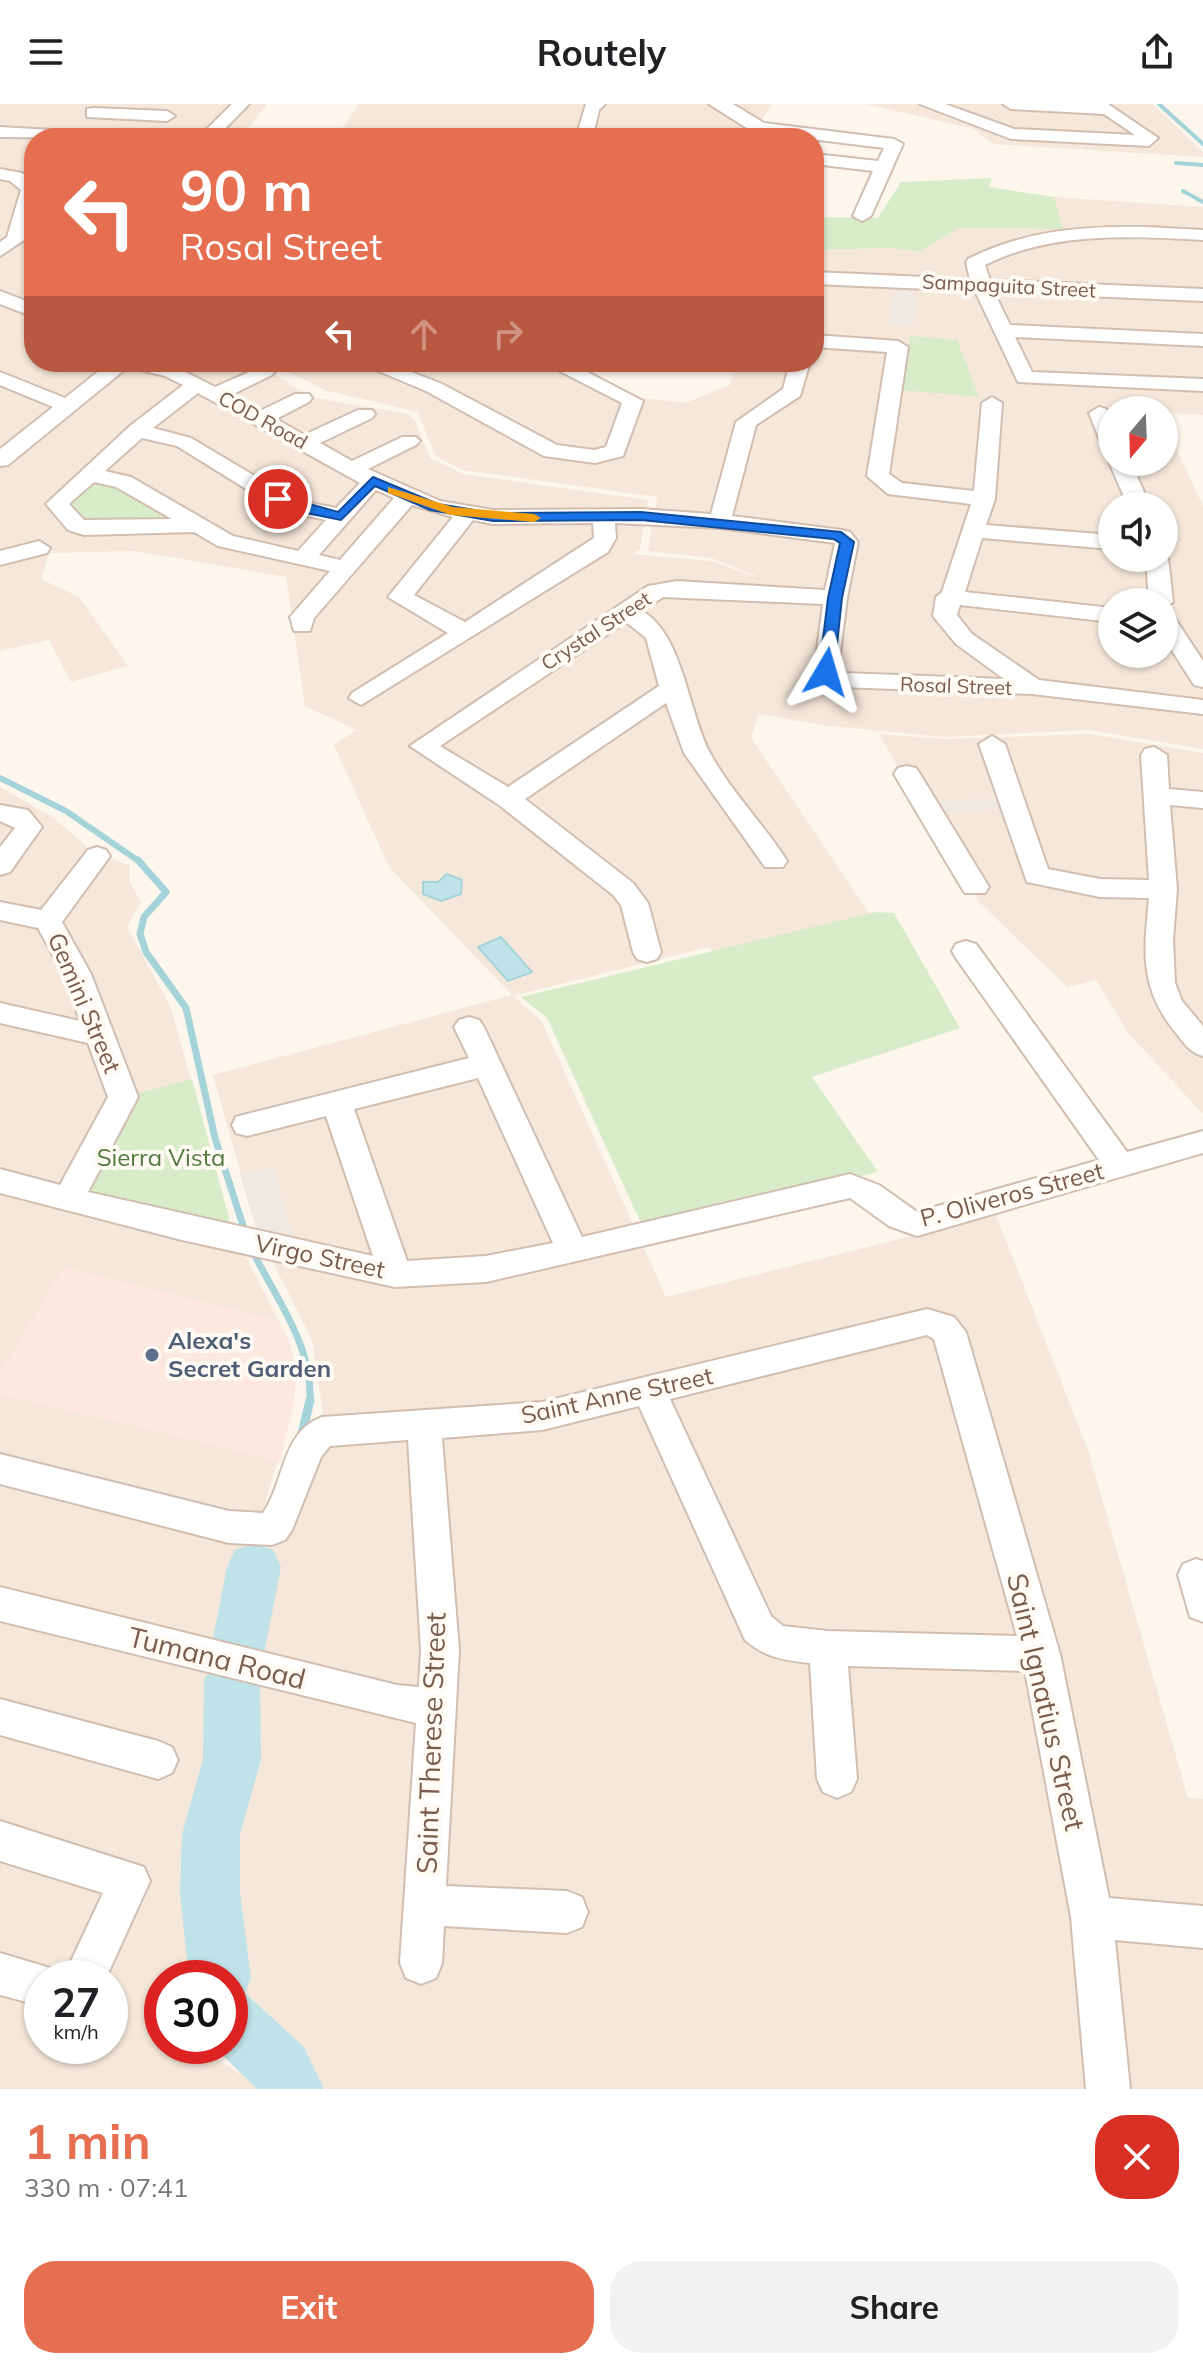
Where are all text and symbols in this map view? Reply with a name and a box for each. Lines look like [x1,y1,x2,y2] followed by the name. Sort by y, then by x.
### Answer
[24,30,68,74] icon: menu
[537,30,666,75] text: Routely
[1135,30,1179,74] icon: share
[180,155,313,225] text: 90 m
[48,160,152,264] icon: left
[180,224,382,269] text: Rosal Street
[922,268,1097,303] street label: Sampaguita Street
[318,312,362,356] icon: left
[402,312,446,356] icon: ahead
[486,312,530,356] icon: right
[214,385,312,454] street label: COD Road
[1098,396,1178,476] north arrow
[1098,396,1178,668] map controls
[244,465,312,533] pin
[256,477,300,521] icon: arrive
[1098,492,1178,572] button: sound
[536,586,655,675] street label: Crystal Street
[1098,588,1178,668] button: layers
[784,630,868,714] position arrow
[899,671,1013,700] street label: Rosal Street
[42,928,128,1077] street label: Gemini Street
[97,1142,225,1172] park label: Sierra Vista
[917,1155,1107,1233] street label: P. Oliveros Street
[253,1228,388,1284] street label: Virgo Street
[168,1325,331,1383] place label: Alexa's Secret Garden
[143,1346,161,1364] marker: Alexa's Secret Garden
[518,1360,715,1430] street label: Saint Anne Street
[1000,1570,1093,1834] street label: Saint Ignatius Street
[408,1611,453,1875] street label: Saint Therese Street
[125,1619,309,1696] street label: Tumana Road
[144,1960,248,2064] speed limit sign: 30
[52,1977,100,2027] text: 27
[53,2019,99,2044] text: km/h
[24,2111,151,2171] text: 1 min
[1095,2115,1179,2199] button: close
[24,2171,188,2204] text: 330 m · 07:41
[24,2261,594,2353] button: Exit
[610,2261,1179,2353] button: Share

